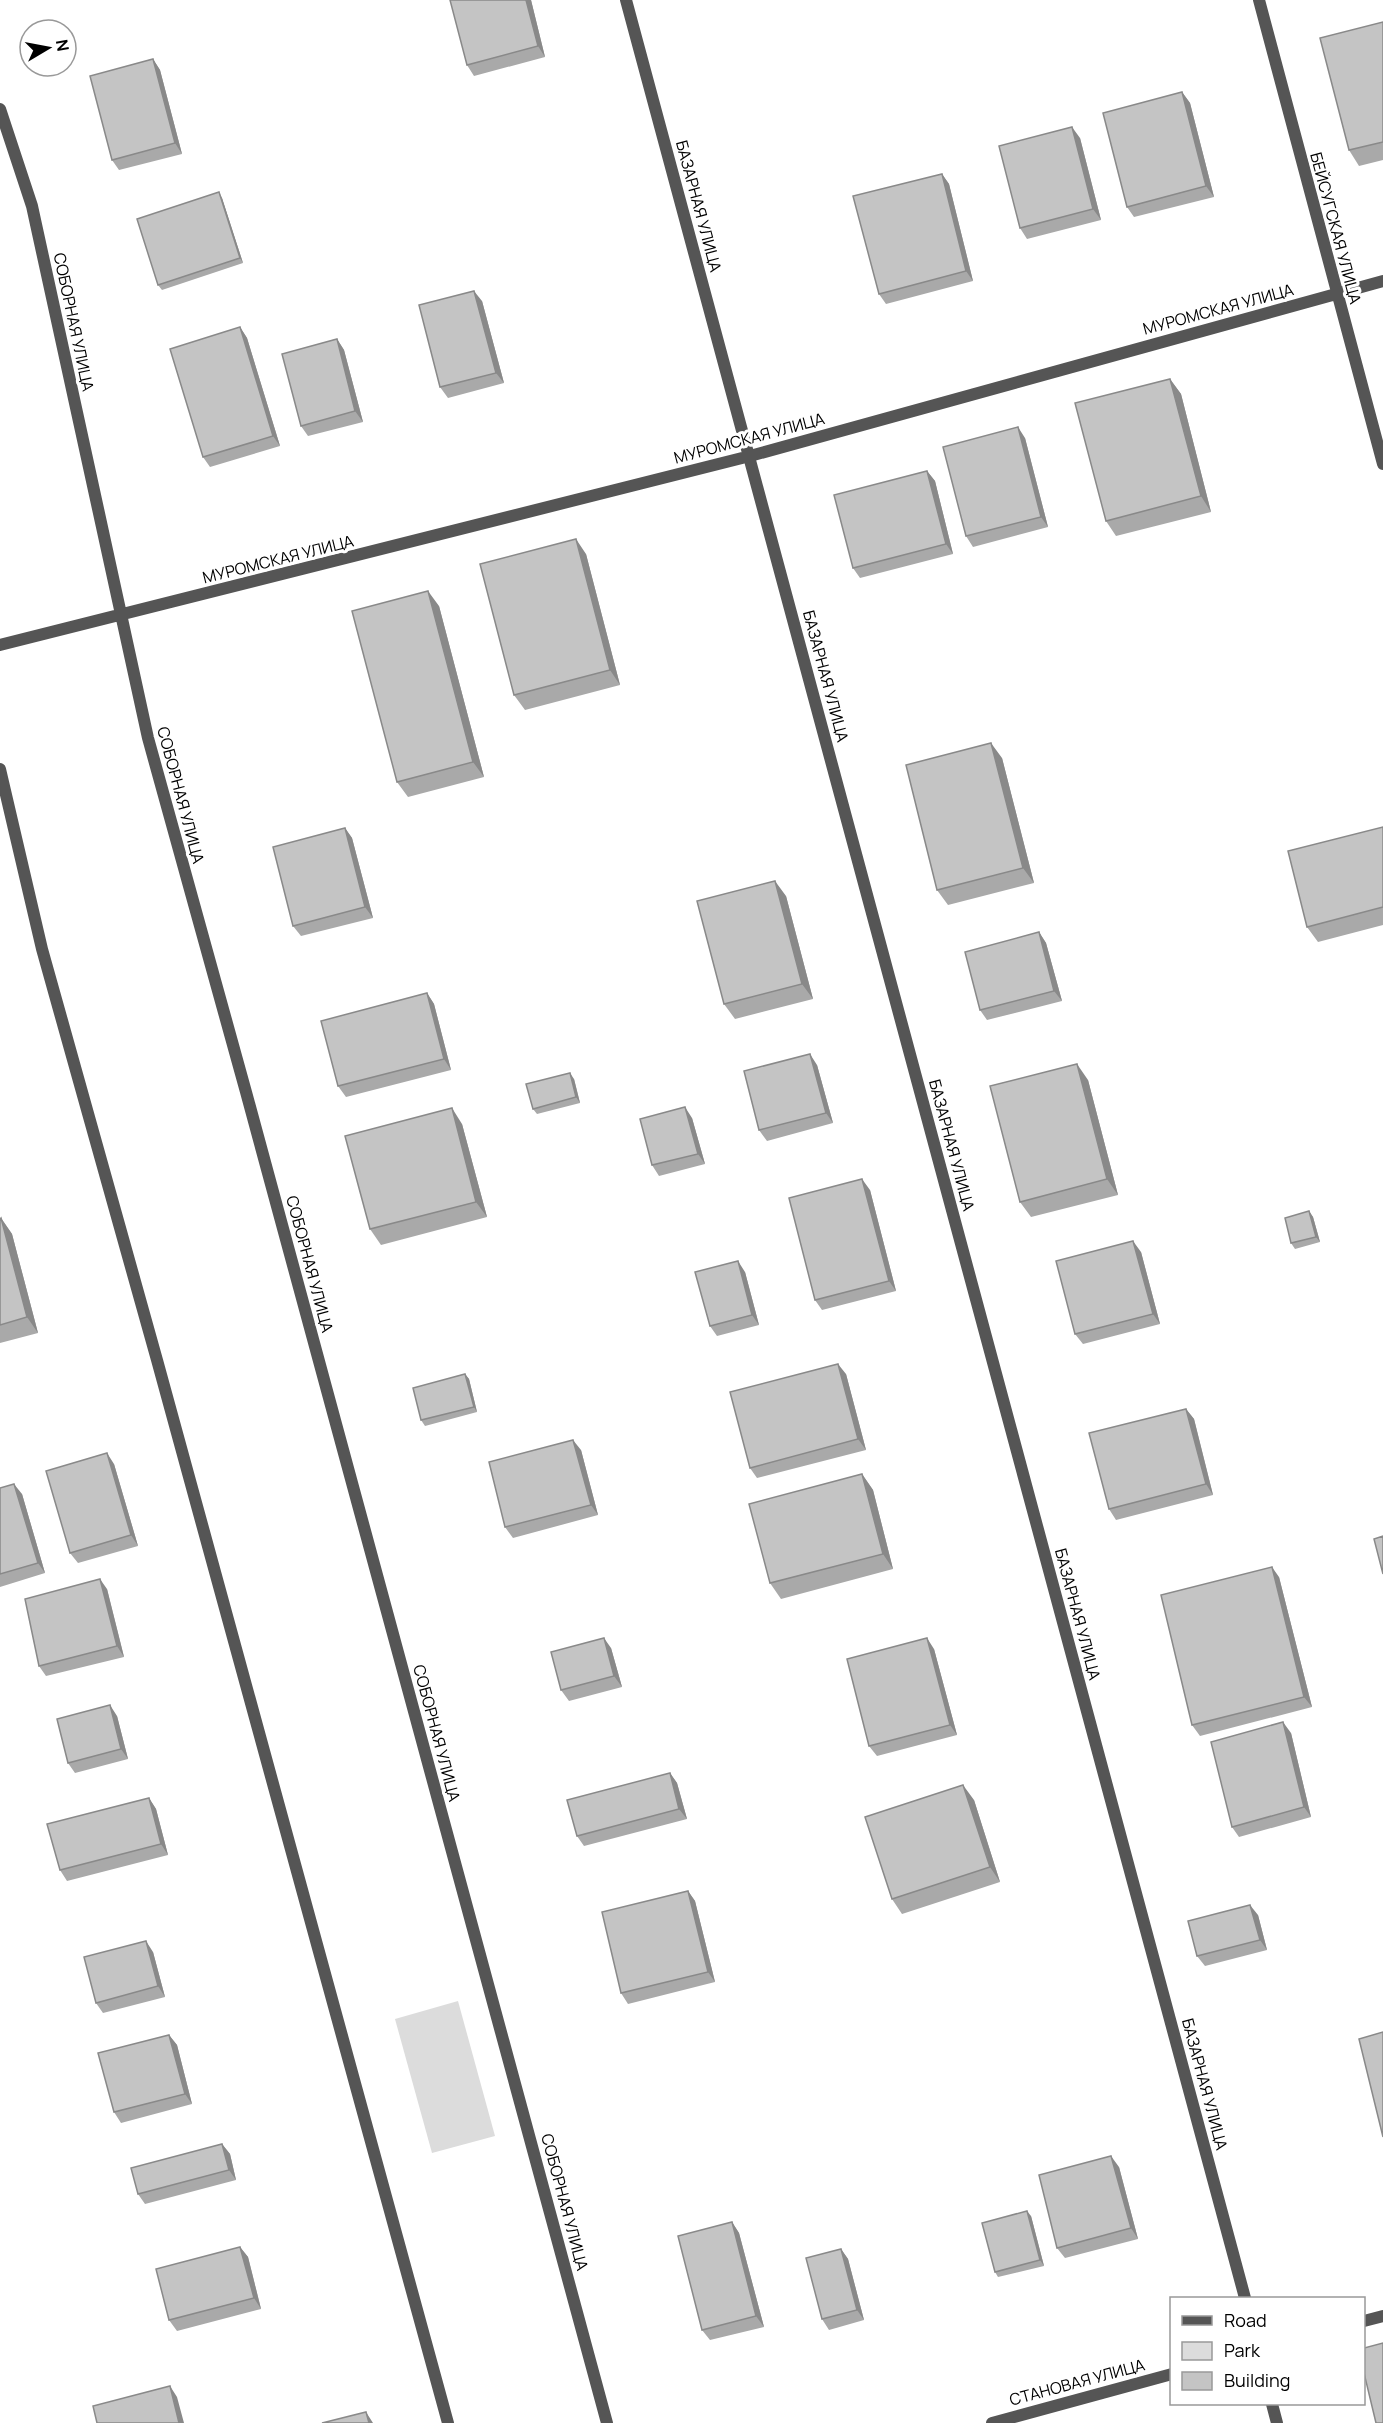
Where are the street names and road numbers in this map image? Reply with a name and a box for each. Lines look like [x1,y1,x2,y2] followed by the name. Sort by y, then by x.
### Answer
[671,138,727,274] street label: БАЗАРНАЯ УЛИЦА
[1305,150,1367,306] street label: БЕЙСУГСКАЯ УЛИЦА
[49,251,99,393] street label: СОБОРНАЯ УЛИЦА
[1140,278,1296,340] street label: МУРОМСКАЯ УЛИЦА
[671,407,827,469] street label: МУРОМСКАЯ УЛИЦА
[200,530,356,588] street label: МУРОМСКАЯ УЛИЦА
[798,608,854,744] street label: БАЗАРНАЯ УЛИЦА
[152,724,210,866] street label: СОБОРНАЯ УЛИЦА
[924,1077,980,1213] street label: БАЗАРНАЯ УЛИЦА
[281,1193,339,1335] street label: СОБОРНАЯ УЛИЦА
[1050,1546,1106,1682] street label: БАЗАРНАЯ УЛИЦА
[408,1662,466,1804] street label: СОБОРНАЯ УЛИЦА
[1177,2016,1233,2152] street label: БАЗАРНАЯ УЛИЦА
[536,2131,594,2273] street label: СОБОРНАЯ УЛИЦА
[1007,2353,1147,2411] street label: СТАНОВАЯ УЛИЦА

